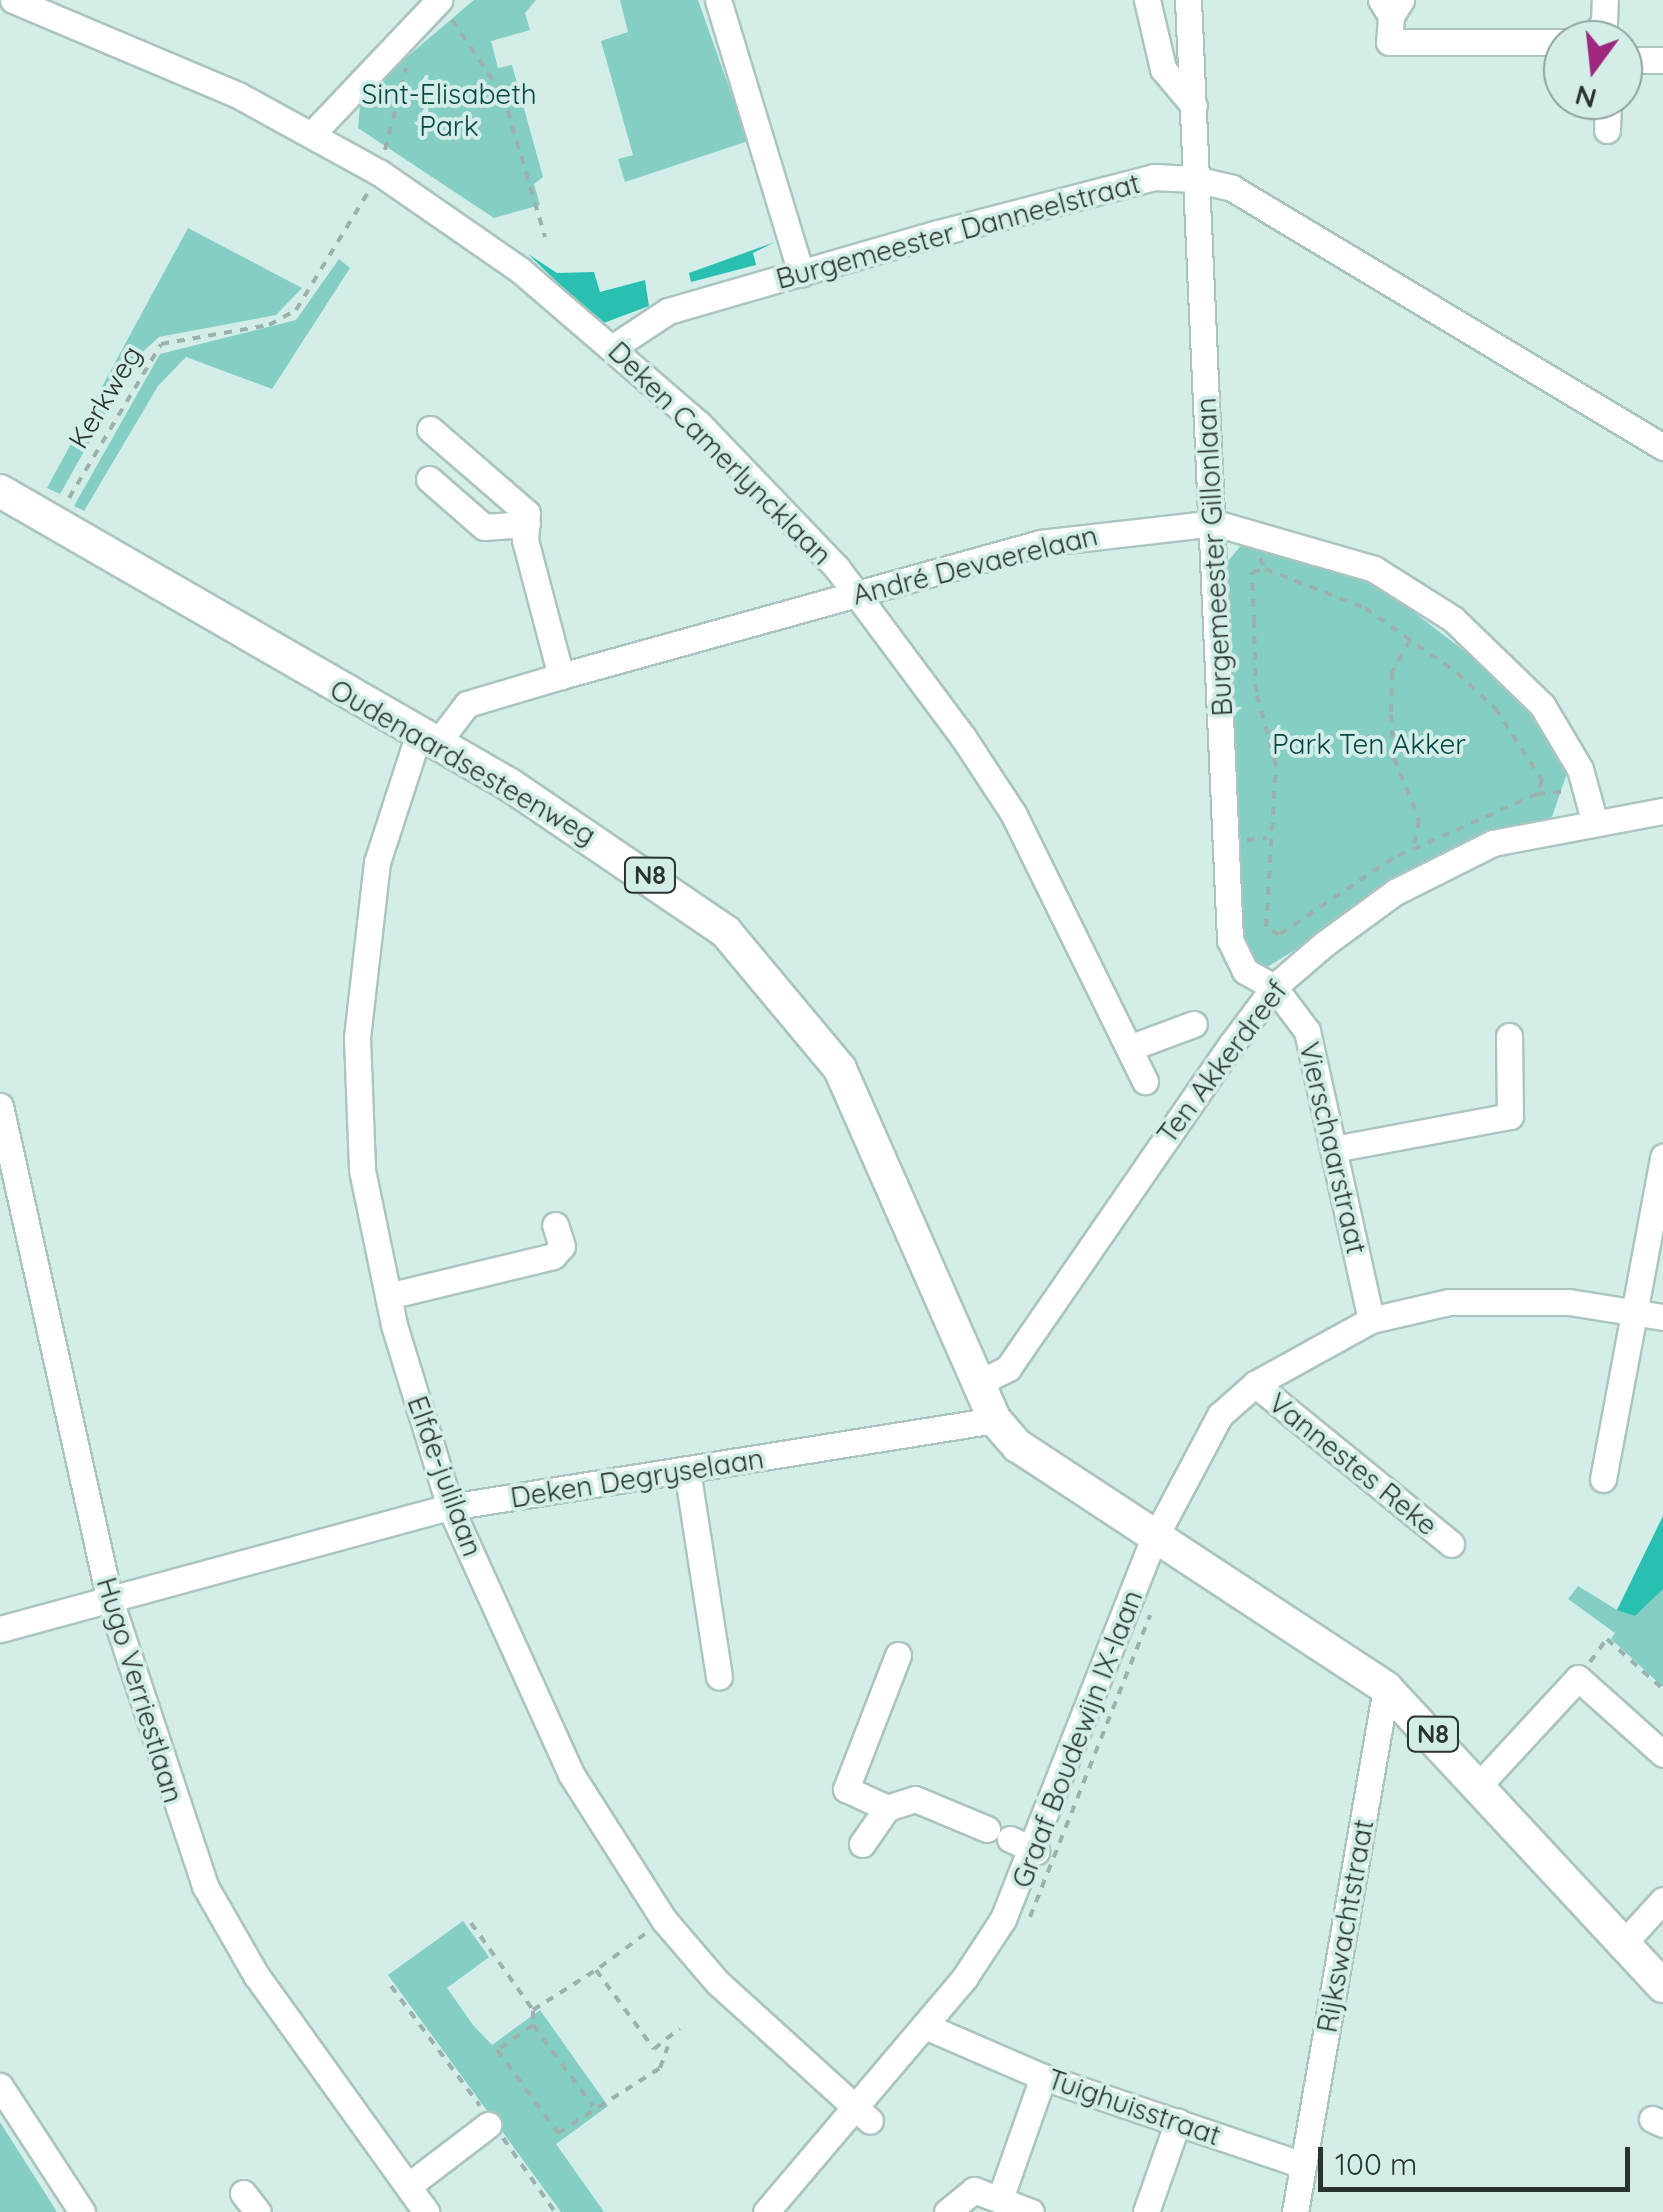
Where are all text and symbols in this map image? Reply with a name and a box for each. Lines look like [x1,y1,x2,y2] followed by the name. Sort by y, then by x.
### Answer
[1543,20,1643,120] north arrow
[361,77,537,143] park label: Sint-Elisabeth Park
[1571,78,1600,117] text: N
[772,166,1144,296] street label: Burgemeester Danneelstraat
[601,334,839,572] street label: Deken Camerlyncklaan
[61,339,149,455] street label: Kerkweg
[1189,397,1239,717] street label: Burgemeester Gillonlaan
[849,518,1101,612] street label: André Devaerelaan
[324,672,602,852] street label: Oudenaardsesteenweg
[1272,727,1466,761] park label: Park Ten Akker
[622,855,678,895] road number: N8
[1150,974,1294,1150] street label: Ten Akkerdreef
[1292,1039,1374,1257] street label: Vierschaarstraat
[1262,1386,1444,1542] street label: Vannestes Reke
[401,1391,489,1561] street label: Elfde-julilaan
[508,1441,766,1515] street label: Deken Degryselaan
[90,1573,190,1807] street label: Hugo Verriestlaan
[1005,1586,1149,1892] street label: Graaf Boudewijn IX-laan
[1406,1714,1460,1754] road number: N8
[1310,1817,1380,2035] street label: Rijkswachtstraat
[1043,2062,1225,2152] street label: Tuighuisstraat
[1323,2127,1636,2189] scale bar
[1335,2145,1417,2183] text: 100 m

